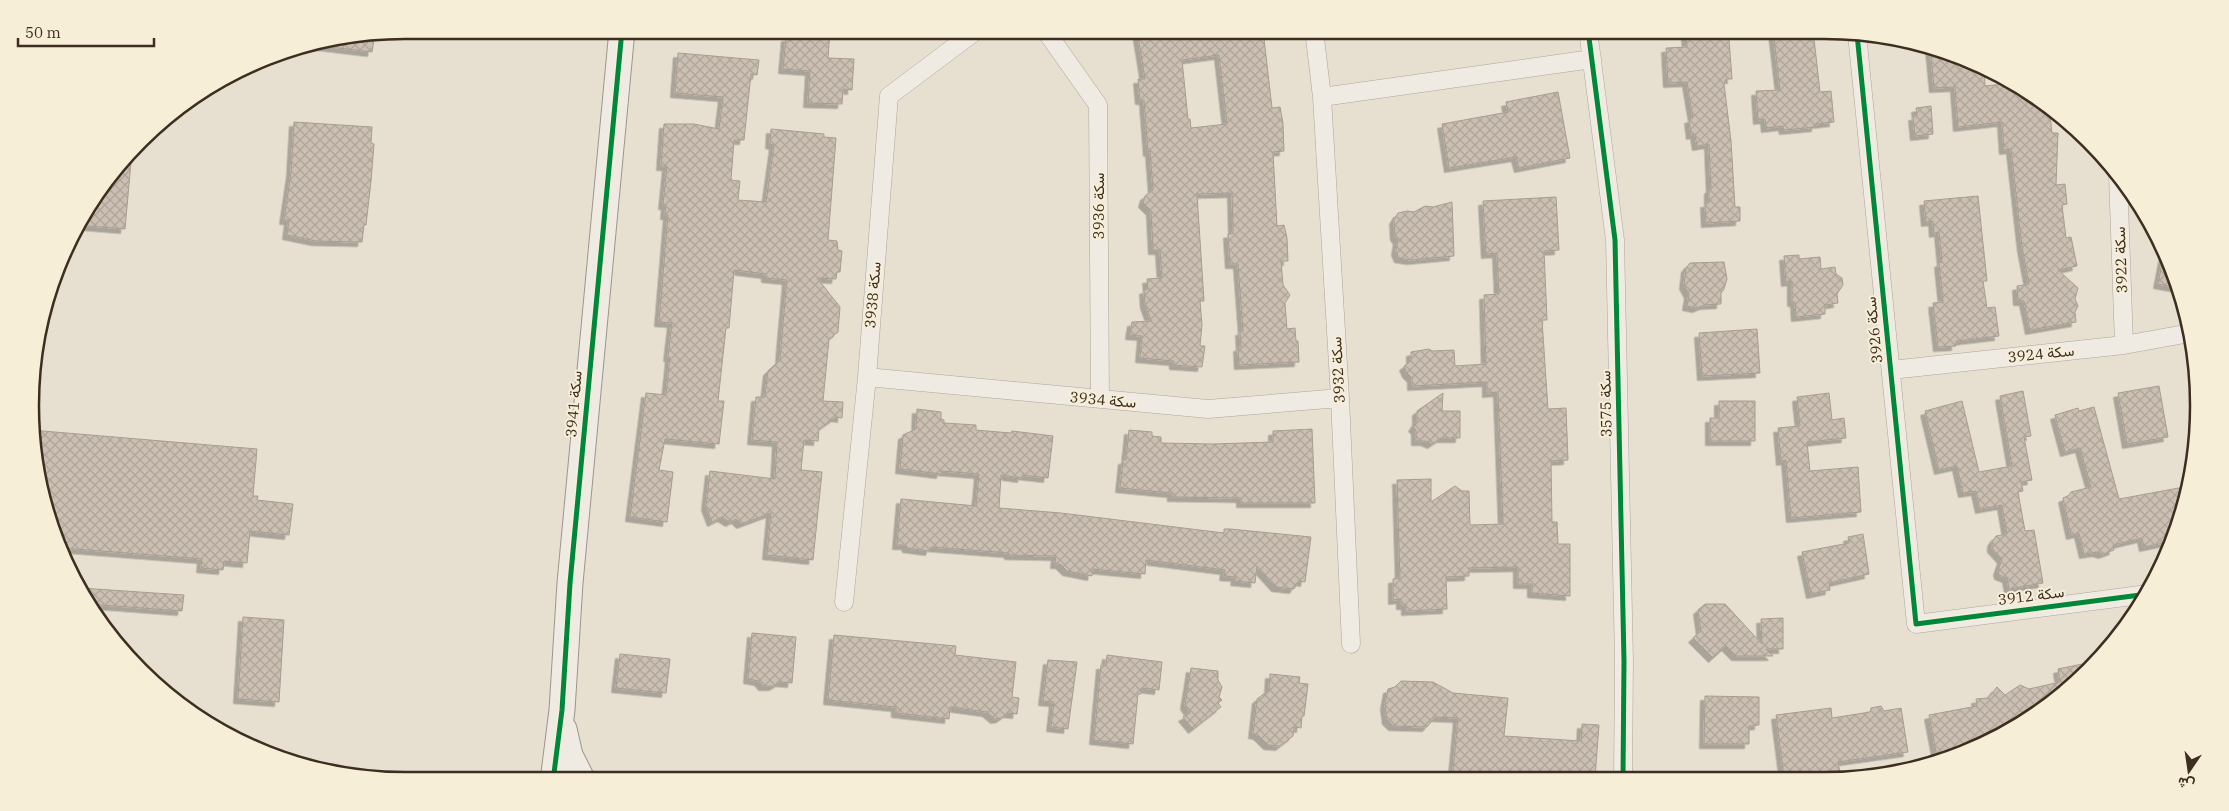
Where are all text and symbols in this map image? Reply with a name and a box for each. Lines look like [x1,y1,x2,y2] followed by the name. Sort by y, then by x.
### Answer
[18,15,154,47] scale bar
[25,23,61,42] text: 50 m
[1089,172,1108,239] street label: سكة 3936
[2110,226,2131,294] street label: سكة 3922
[860,261,885,329] street label: سكة 3938
[1861,296,1886,364] street label: سكة 3926
[1326,336,1349,404] street label: سكة 3932
[2007,341,2075,366] street label: سكة 3924
[561,370,586,438] street label: سكة 3941
[1595,370,1616,438] street label: سكة 3575
[1069,387,1137,412] street label: سكة 3934
[1997,582,2065,609] street label: سكة 3912
[2164,746,2214,796] north arrow
[2176,773,2196,794] text: ش

